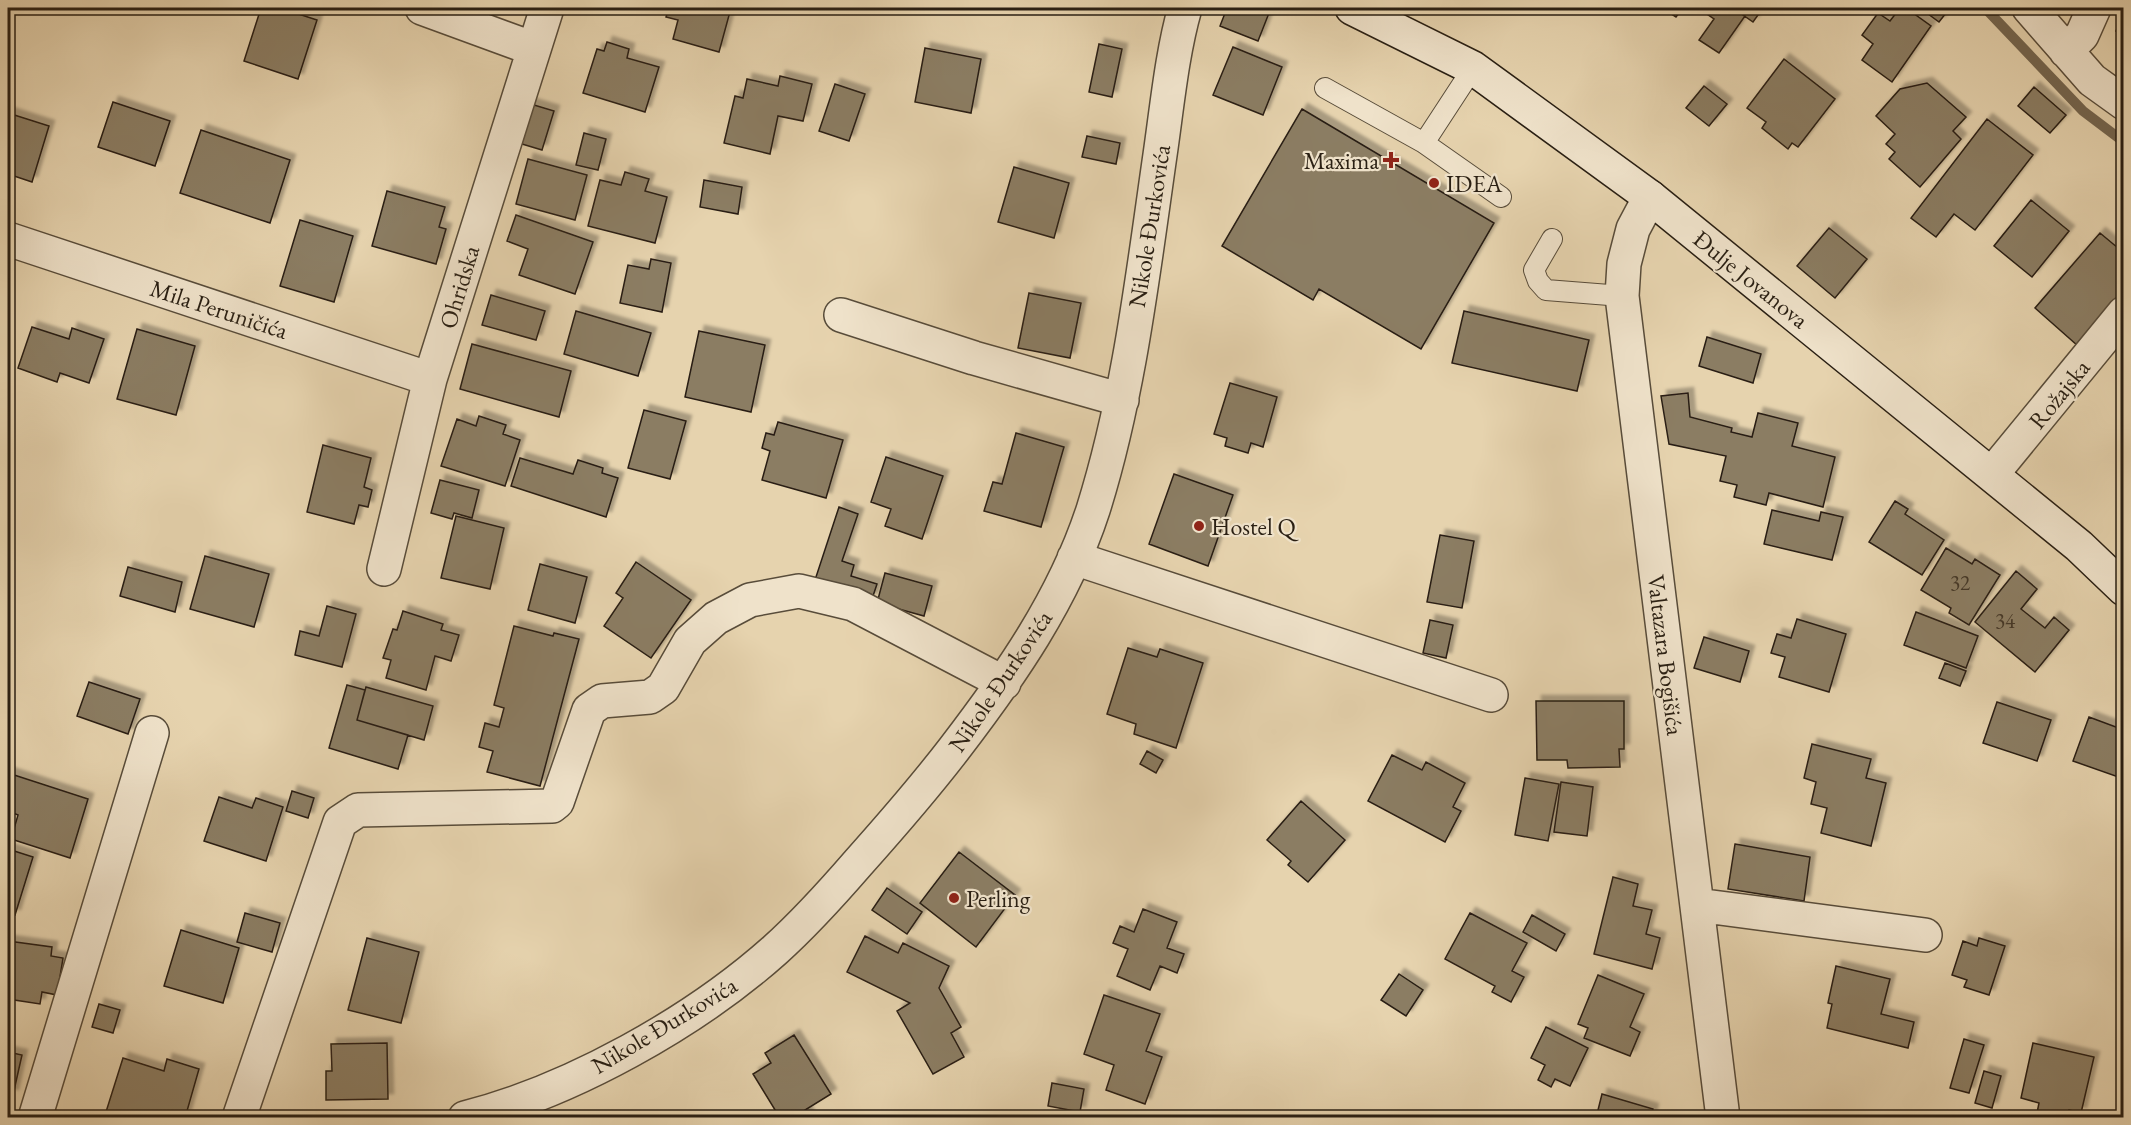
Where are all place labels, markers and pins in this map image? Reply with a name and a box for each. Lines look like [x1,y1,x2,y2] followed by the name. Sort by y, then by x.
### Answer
[1304,145,1379,176] place label: Maxima
[1384,153,1398,167] marker: Maxima
[1446,168,1503,199] place label: IDEA
[1427,176,1441,190] marker: IDEA
[1211,511,1300,542] place label: Hostel Q
[1192,519,1206,533] marker: Hostel Q
[966,883,1031,914] place label: Perling
[947,891,961,905] marker: Perling

